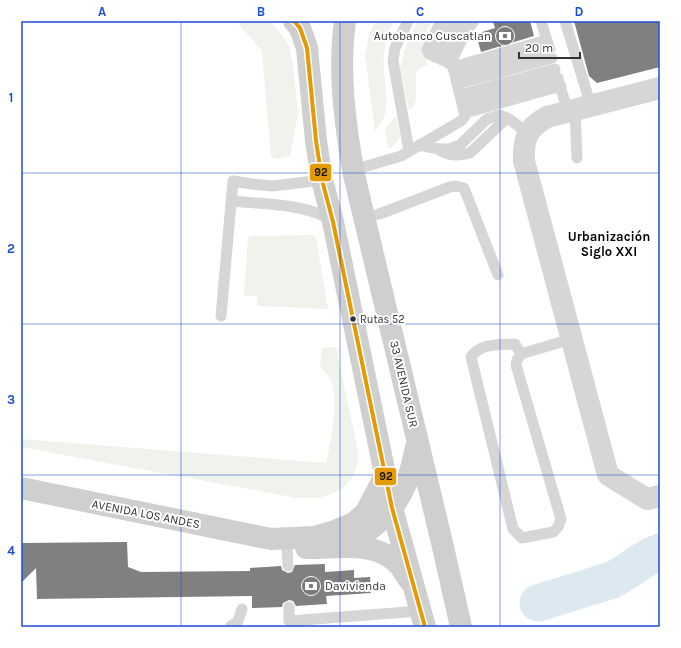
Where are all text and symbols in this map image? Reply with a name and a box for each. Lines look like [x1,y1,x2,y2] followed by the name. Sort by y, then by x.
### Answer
[98,4,106,19] text: A
[257,4,265,19] text: B
[416,4,424,19] text: C
[575,4,584,19] text: D
[494,25,516,47] bank icon: Autobanco Cuscatlan
[374,29,491,43] place label: Autobanco Cuscatlan
[519,34,580,60] scale bar
[525,41,553,55] text: 20 m
[9,90,13,105] text: 1
[309,163,332,182] line badge: 92
[314,166,328,179] text: 92
[568,229,650,259] district label: Urbanización Siglo XXI
[7,241,15,256] text: 2
[360,313,405,326] place label: Rutas 52
[348,314,358,324] marker: Rutas 52
[387,339,421,429] street label: 33 AVENIDA SUR
[7,392,15,407] text: 3
[374,467,397,486] line badge: 92
[379,470,393,483] text: 92
[91,497,201,531] street label: AVENIDA LOS ANDES
[7,543,15,558] text: 4
[300,575,322,597] bank icon: Davivienda
[325,579,386,593] place label: Davivienda

